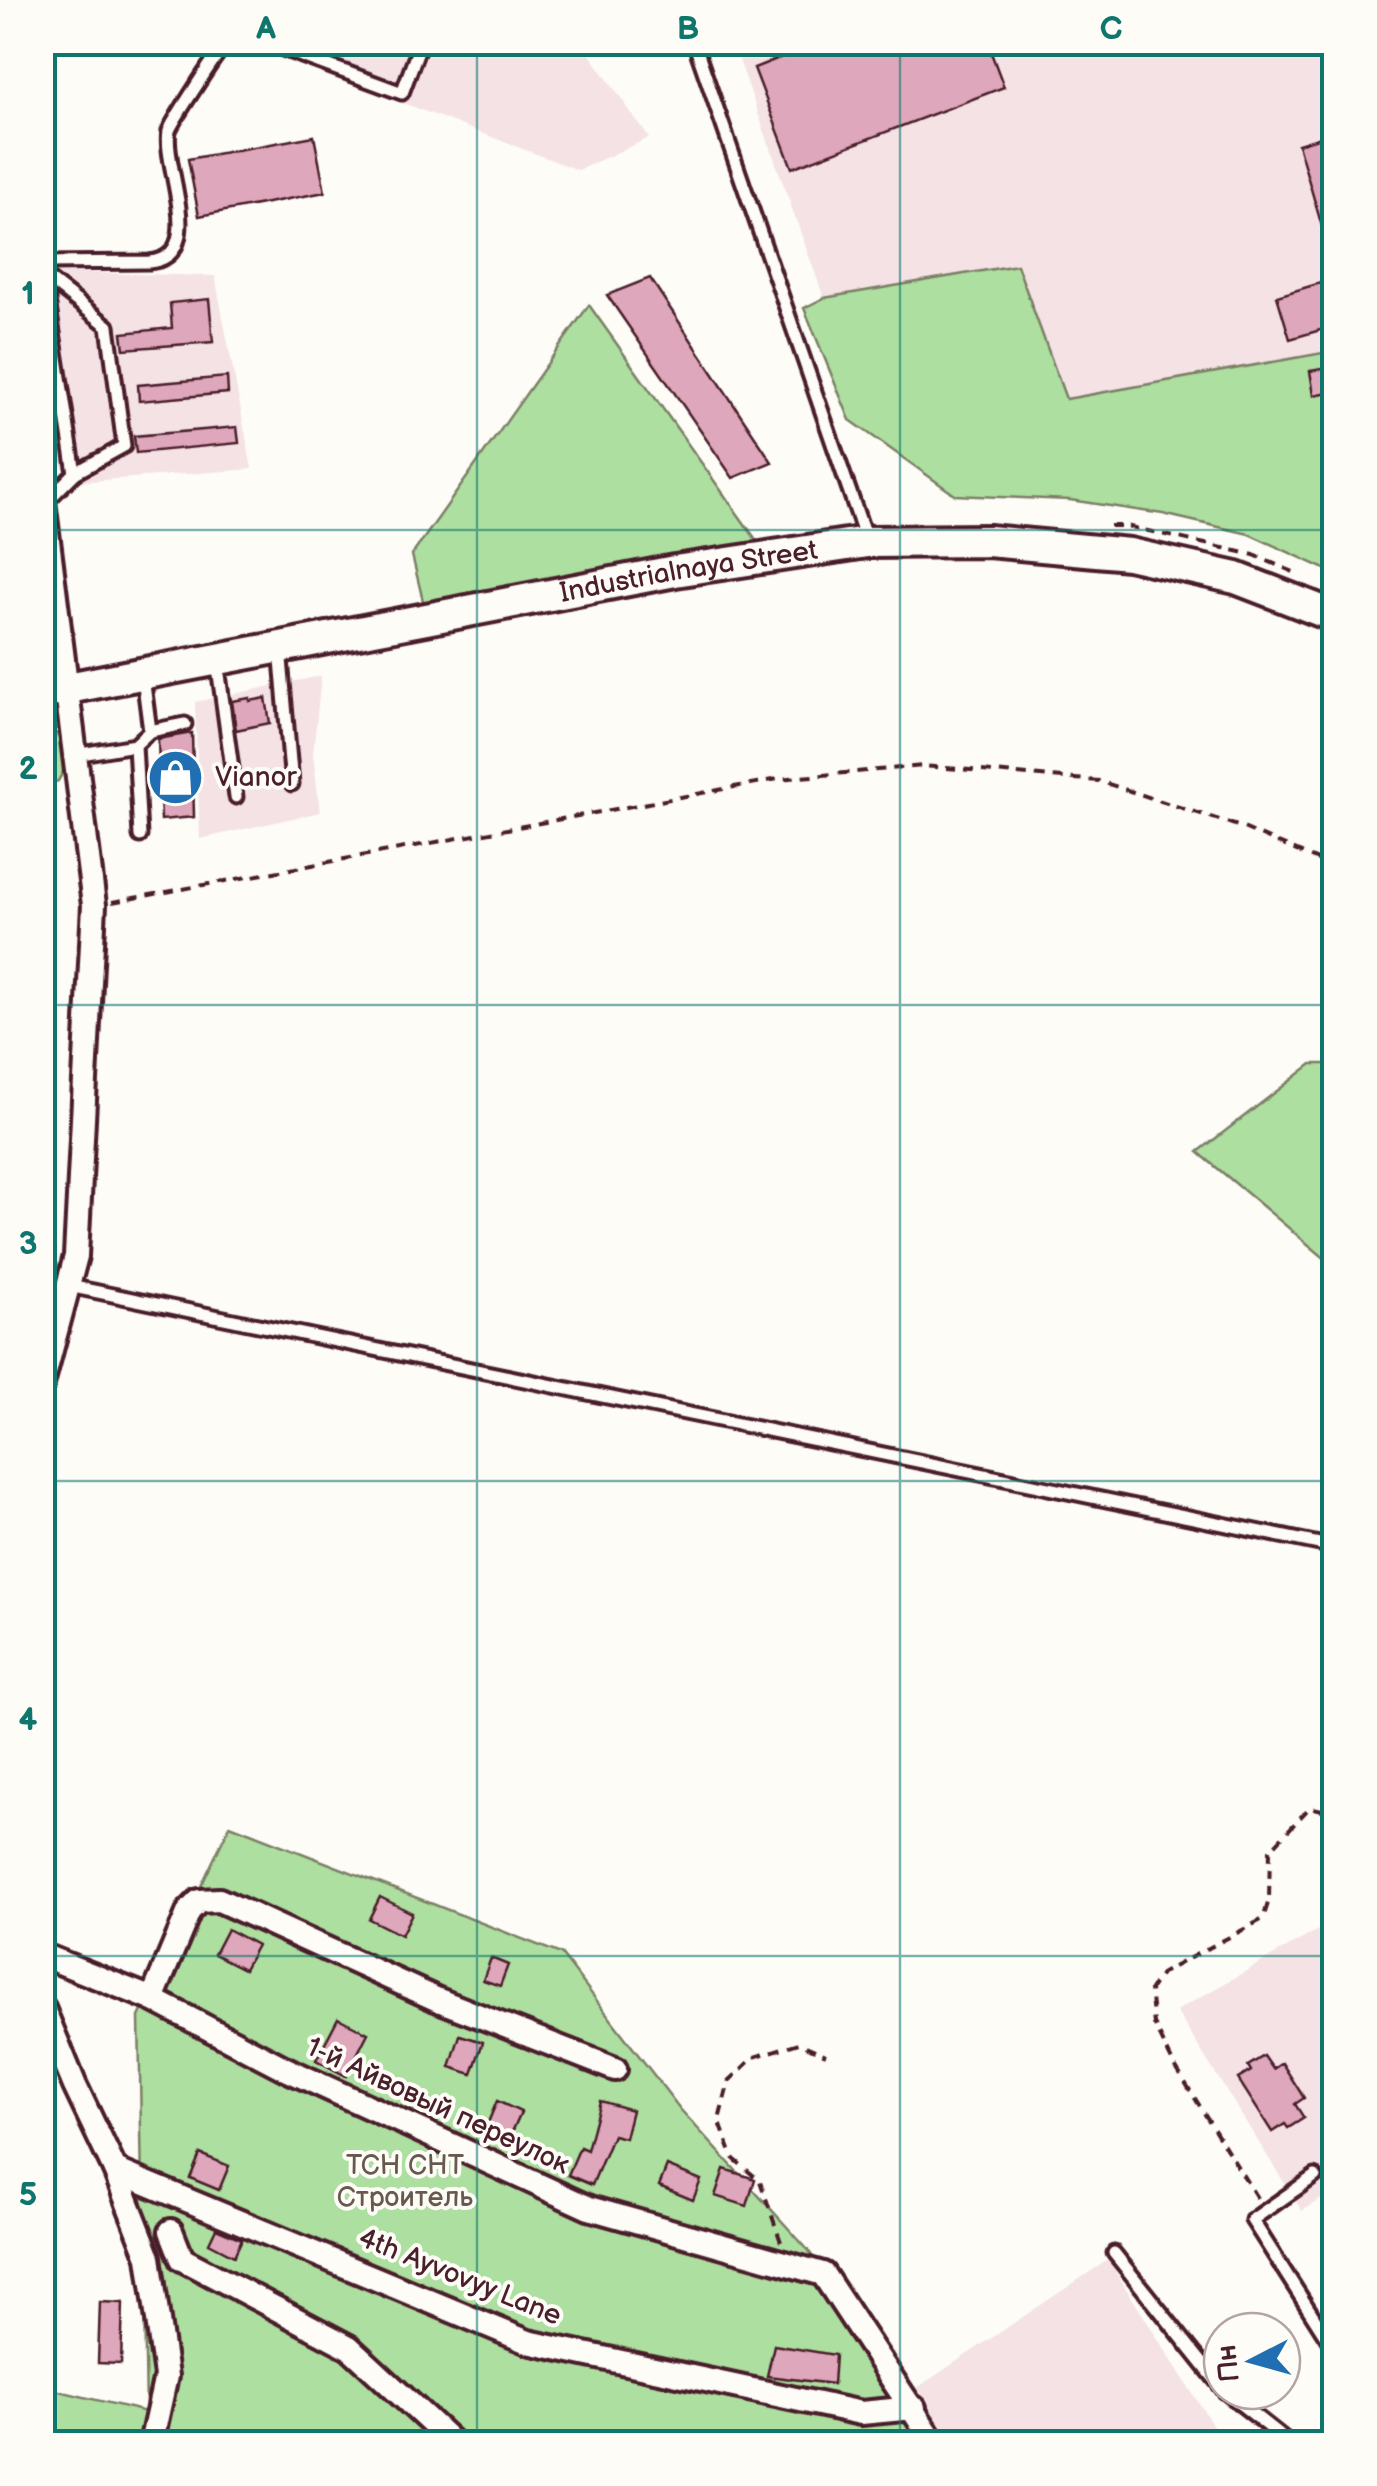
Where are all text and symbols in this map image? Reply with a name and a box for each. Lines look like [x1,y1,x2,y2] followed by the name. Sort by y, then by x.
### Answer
[255,10,276,49] text: A
[677,10,699,49] text: B
[1100,10,1122,49] text: C
[21,275,35,314] text: 1
[557,533,820,609] street label: Industrialnaya Street
[146,747,206,807] shop icon: Vianor
[18,750,38,789] text: 2
[215,761,297,794] place label: Vianor
[19,1225,37,1264] text: 3
[19,1701,38,1740] text: 4
[301,2030,575,2182] street label: 1-й Айвовый переулок
[337,2149,473,2214] park label: ТСН СНТ Строитель
[19,2176,37,2215] text: 5
[354,2221,566,2333] street label: 4th Ayvovyy Lane
[1202,2311,1302,2411] north arrow
[1210,2343,1247,2384] text: Пн

